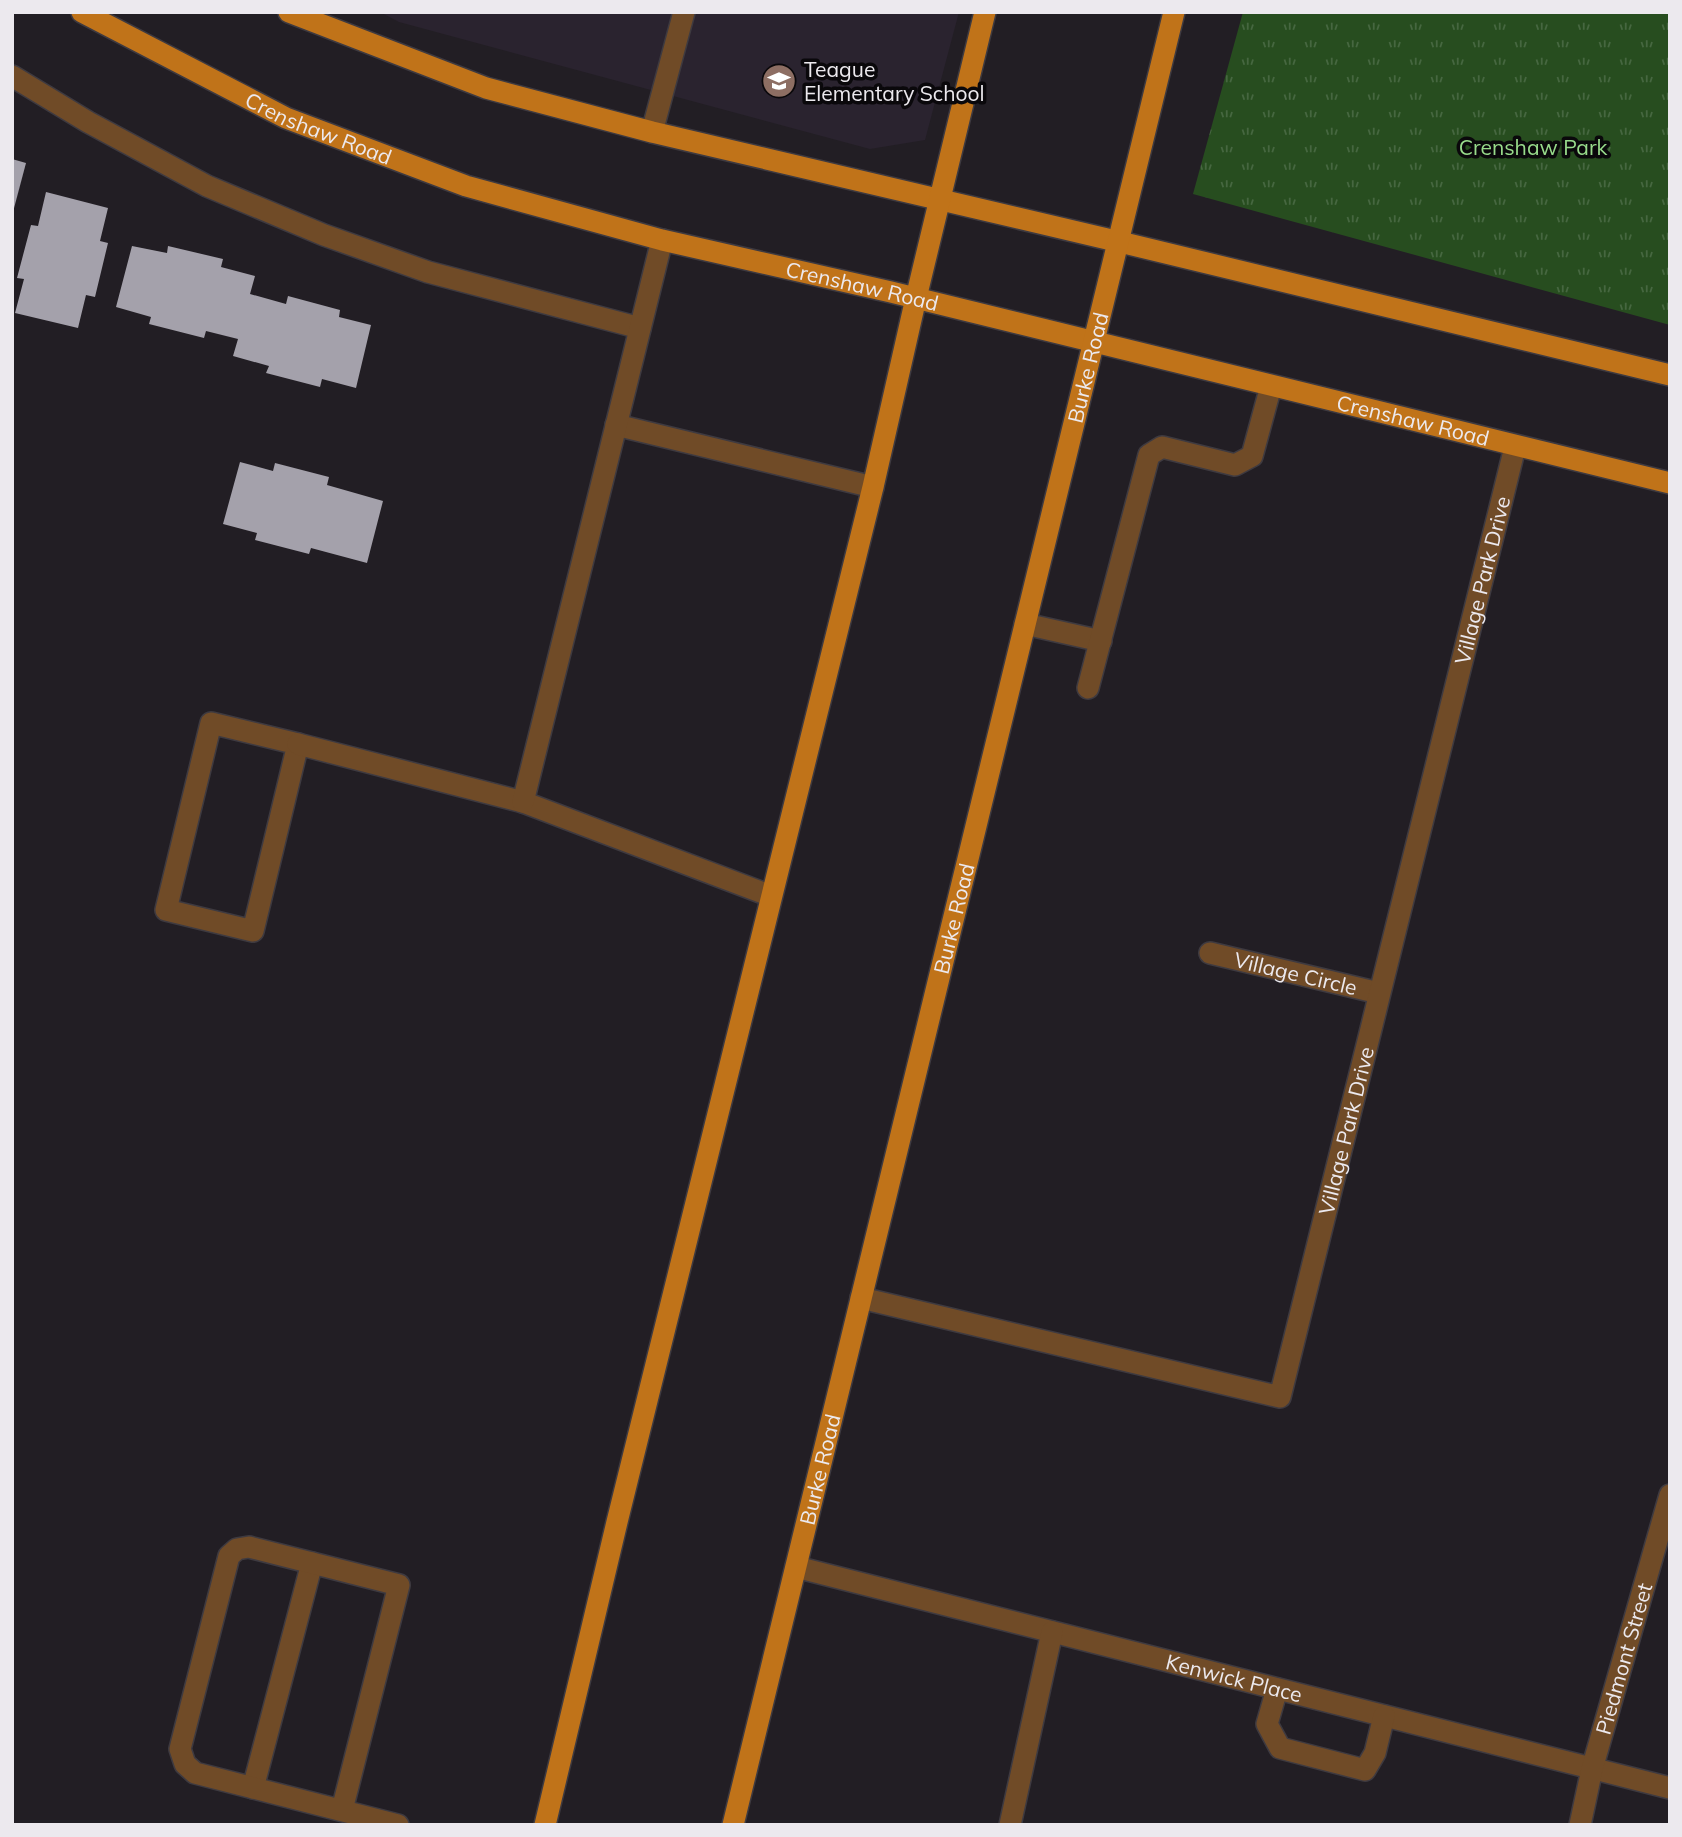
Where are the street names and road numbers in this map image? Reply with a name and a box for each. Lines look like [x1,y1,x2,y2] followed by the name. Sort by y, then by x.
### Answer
[241,86,396,170] street label: Crenshaw Road
[783,256,941,316] street label: Crenshaw Road
[1062,310,1114,425] street label: Burke Road
[1334,389,1492,451] street label: Crenshaw Road
[1449,493,1515,667] street label: Village Park Drive
[928,860,980,976] street label: Burke Road
[1232,946,1360,1000] street label: Village Circle
[1313,1044,1379,1217] street label: Village Park Drive
[794,1411,845,1527] street label: Burke Road
[1589,1580,1657,1737] street label: Piedmont Street
[1163,1648,1305,1708] street label: Kenwick Place

